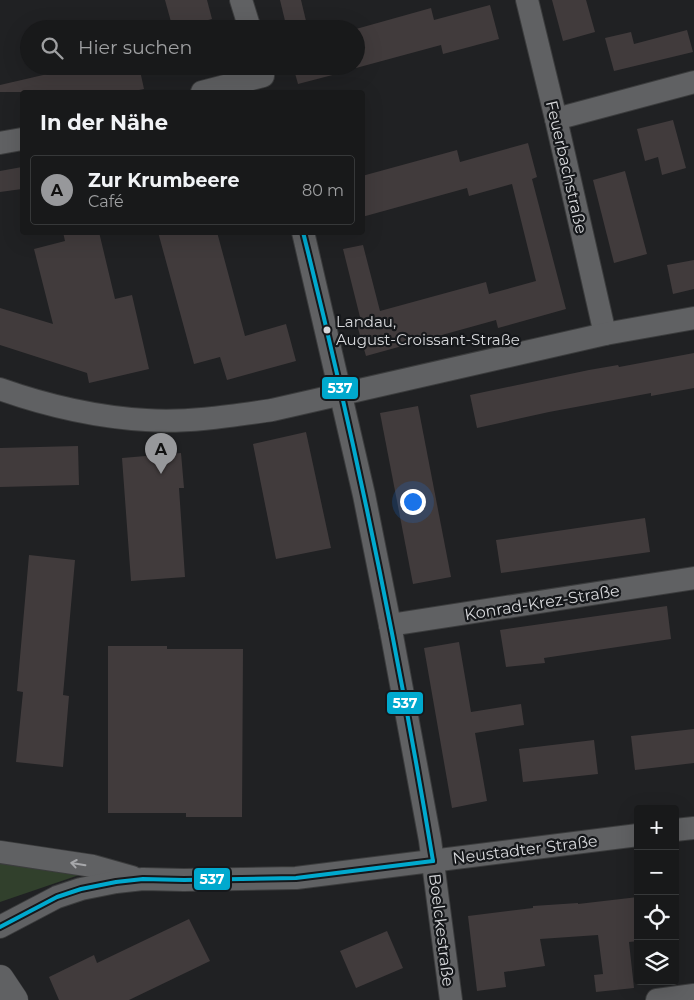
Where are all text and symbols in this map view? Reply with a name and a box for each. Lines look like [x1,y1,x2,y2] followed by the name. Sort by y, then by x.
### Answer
[20,20,365,75] search box
[38,34,66,62] icon: search
[78,36,192,59] text: Hier suchen
[542,99,591,236] street label: Feuerbachstraße
[40,110,168,135] text: In der Nähe
[88,169,239,192] text: Zur Krumbeere
[51,181,63,200] text: A
[302,181,344,200] text: 80 m
[88,192,124,211] text: Café
[336,312,520,349] place label: Landau, August-Croissant-Straße
[322,325,332,335] marker: Landau, August-Croissant-Straße
[321,376,359,400] line badge: 537
[327,379,353,397] text: 537
[145,433,177,474] pin: A
[400,489,426,515] your location
[463,581,621,624] street label: Konrad-Krez-Straße
[386,691,424,715] line badge: 537
[392,694,418,712] text: 537
[634,805,679,985] map controls
[634,805,679,850] button: +
[451,831,599,868] street label: Neustadter Straße
[634,850,679,895] button: −
[71,858,87,868] one-way arrow
[193,867,231,891] line badge: 537
[199,870,225,888] text: 537
[425,872,458,988] street label: Boelckestraße
[634,895,679,940] button: locate
[634,940,679,985] button: layers

